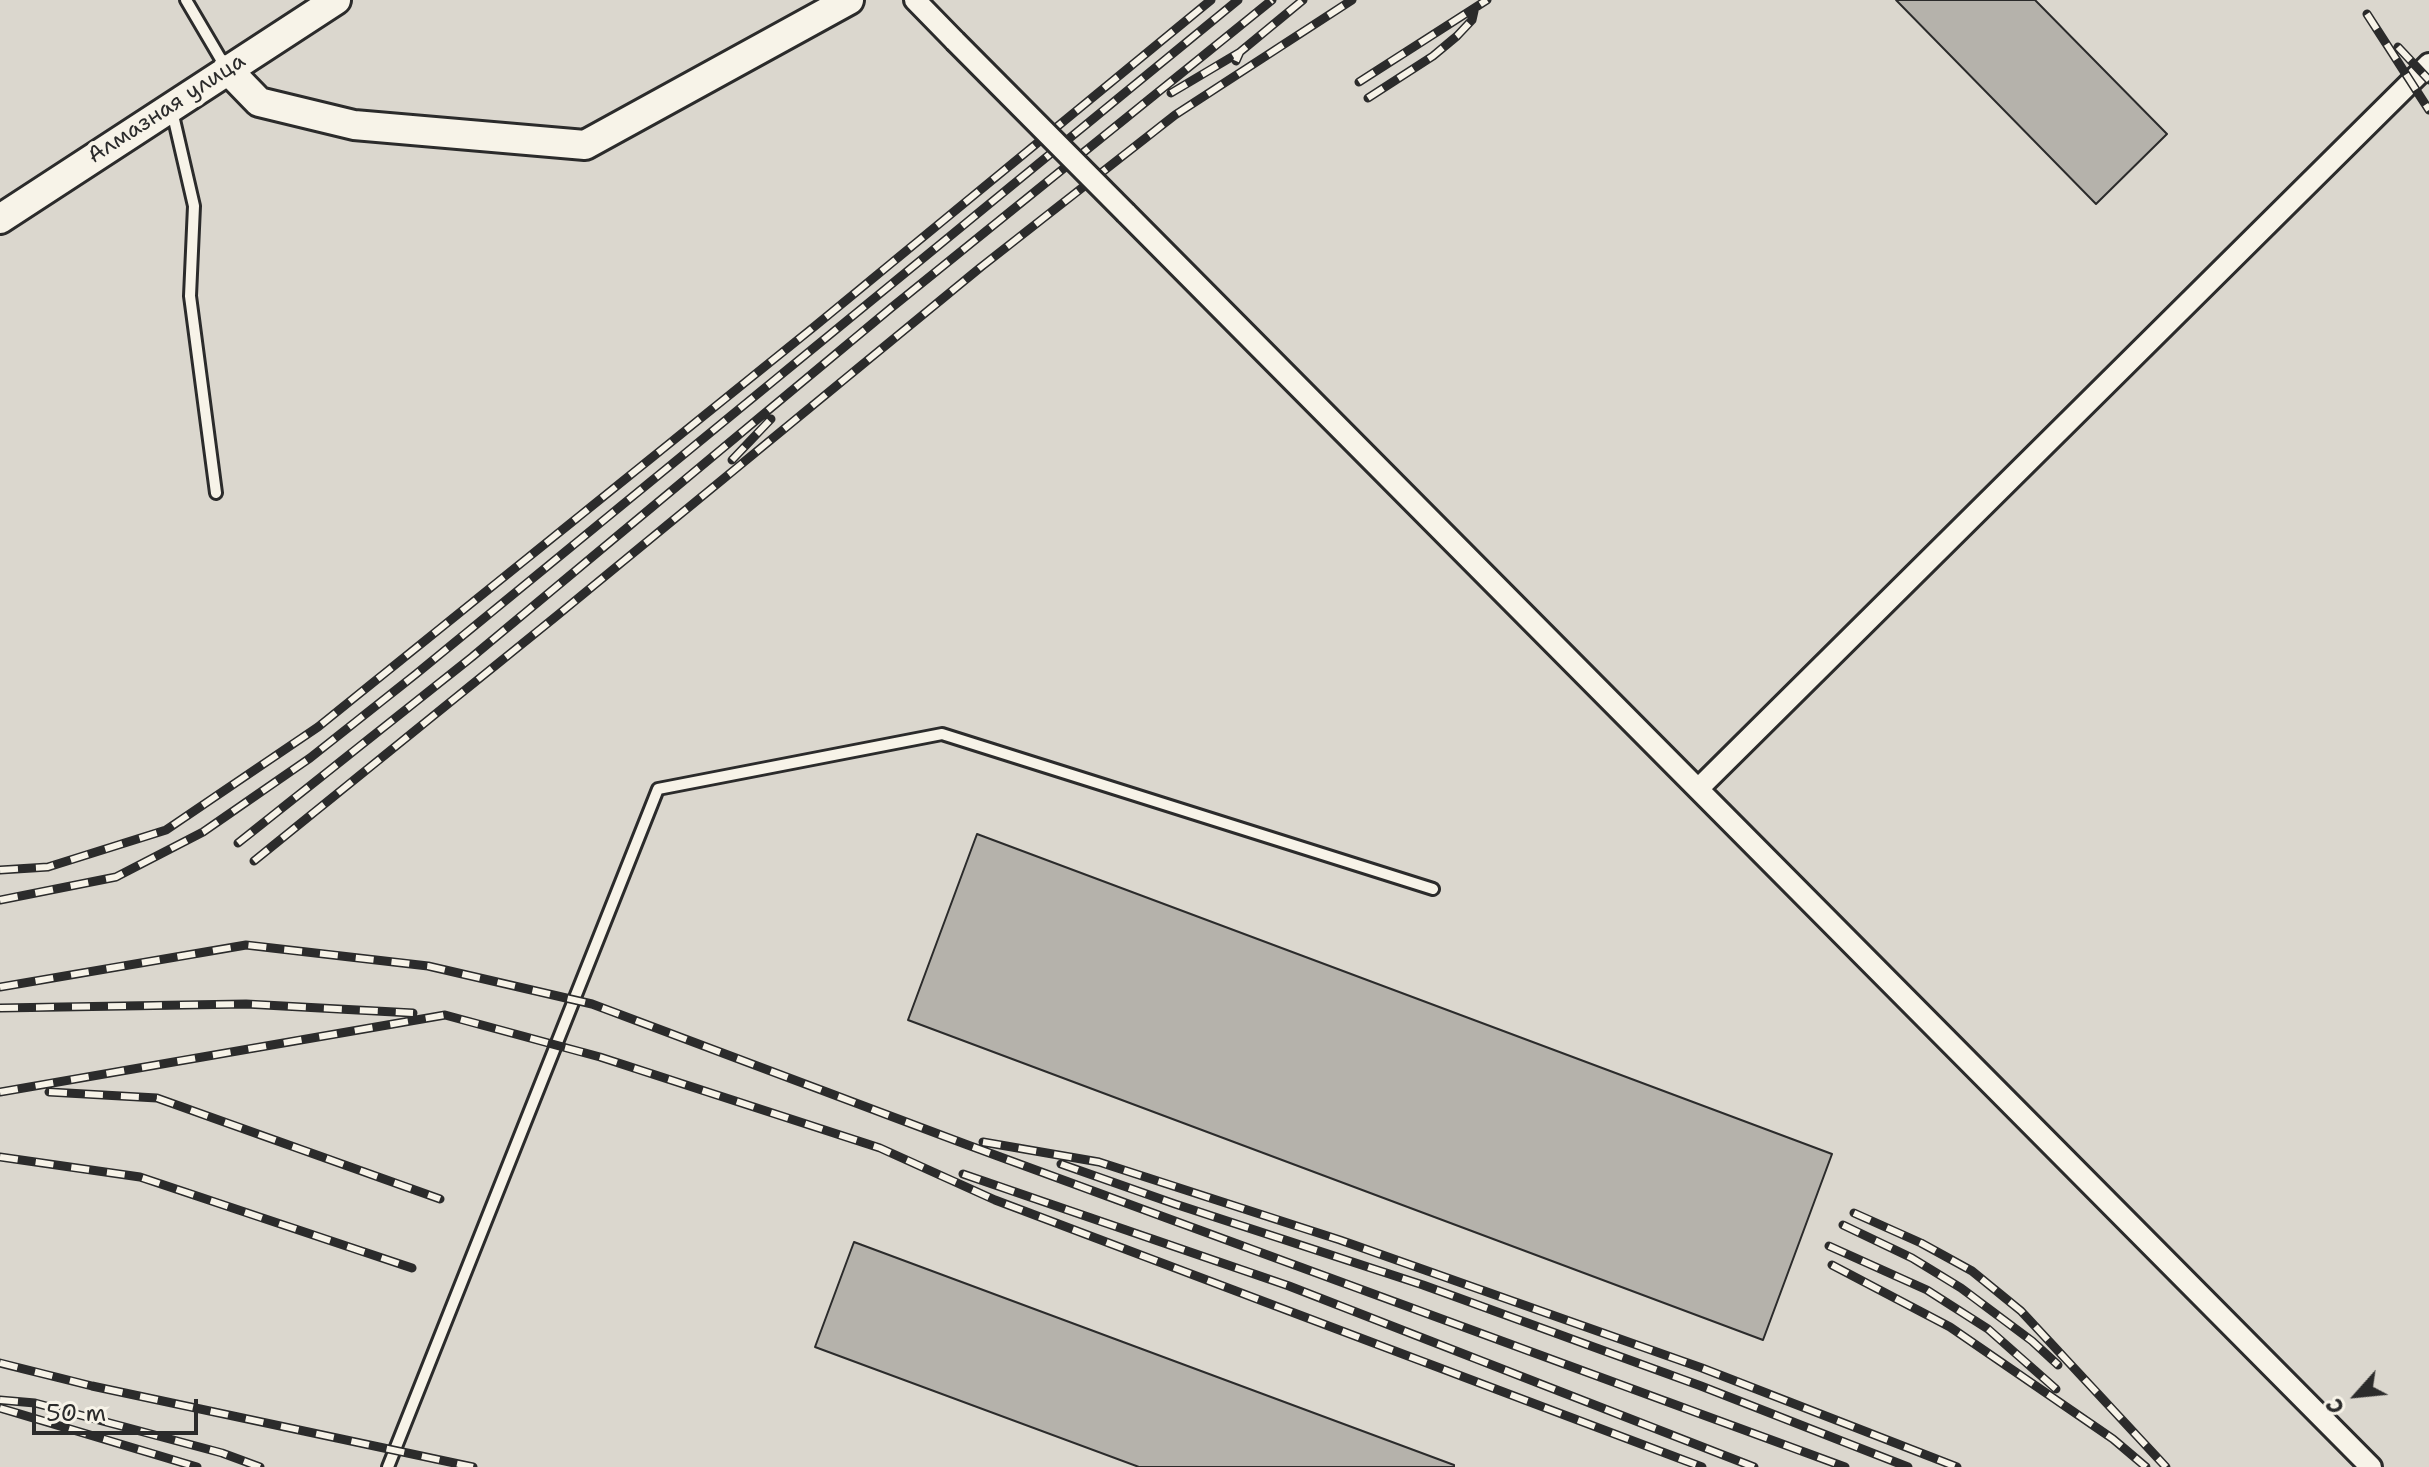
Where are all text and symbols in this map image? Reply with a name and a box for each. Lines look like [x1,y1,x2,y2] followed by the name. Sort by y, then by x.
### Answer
[83,48,251,170] street label: Алмазная улица
[2317,1355,2397,1435] north arrow
[36,1383,202,1433] scale bar
[2319,1394,2351,1419] text: С
[46,1397,106,1429] text: 50 m

